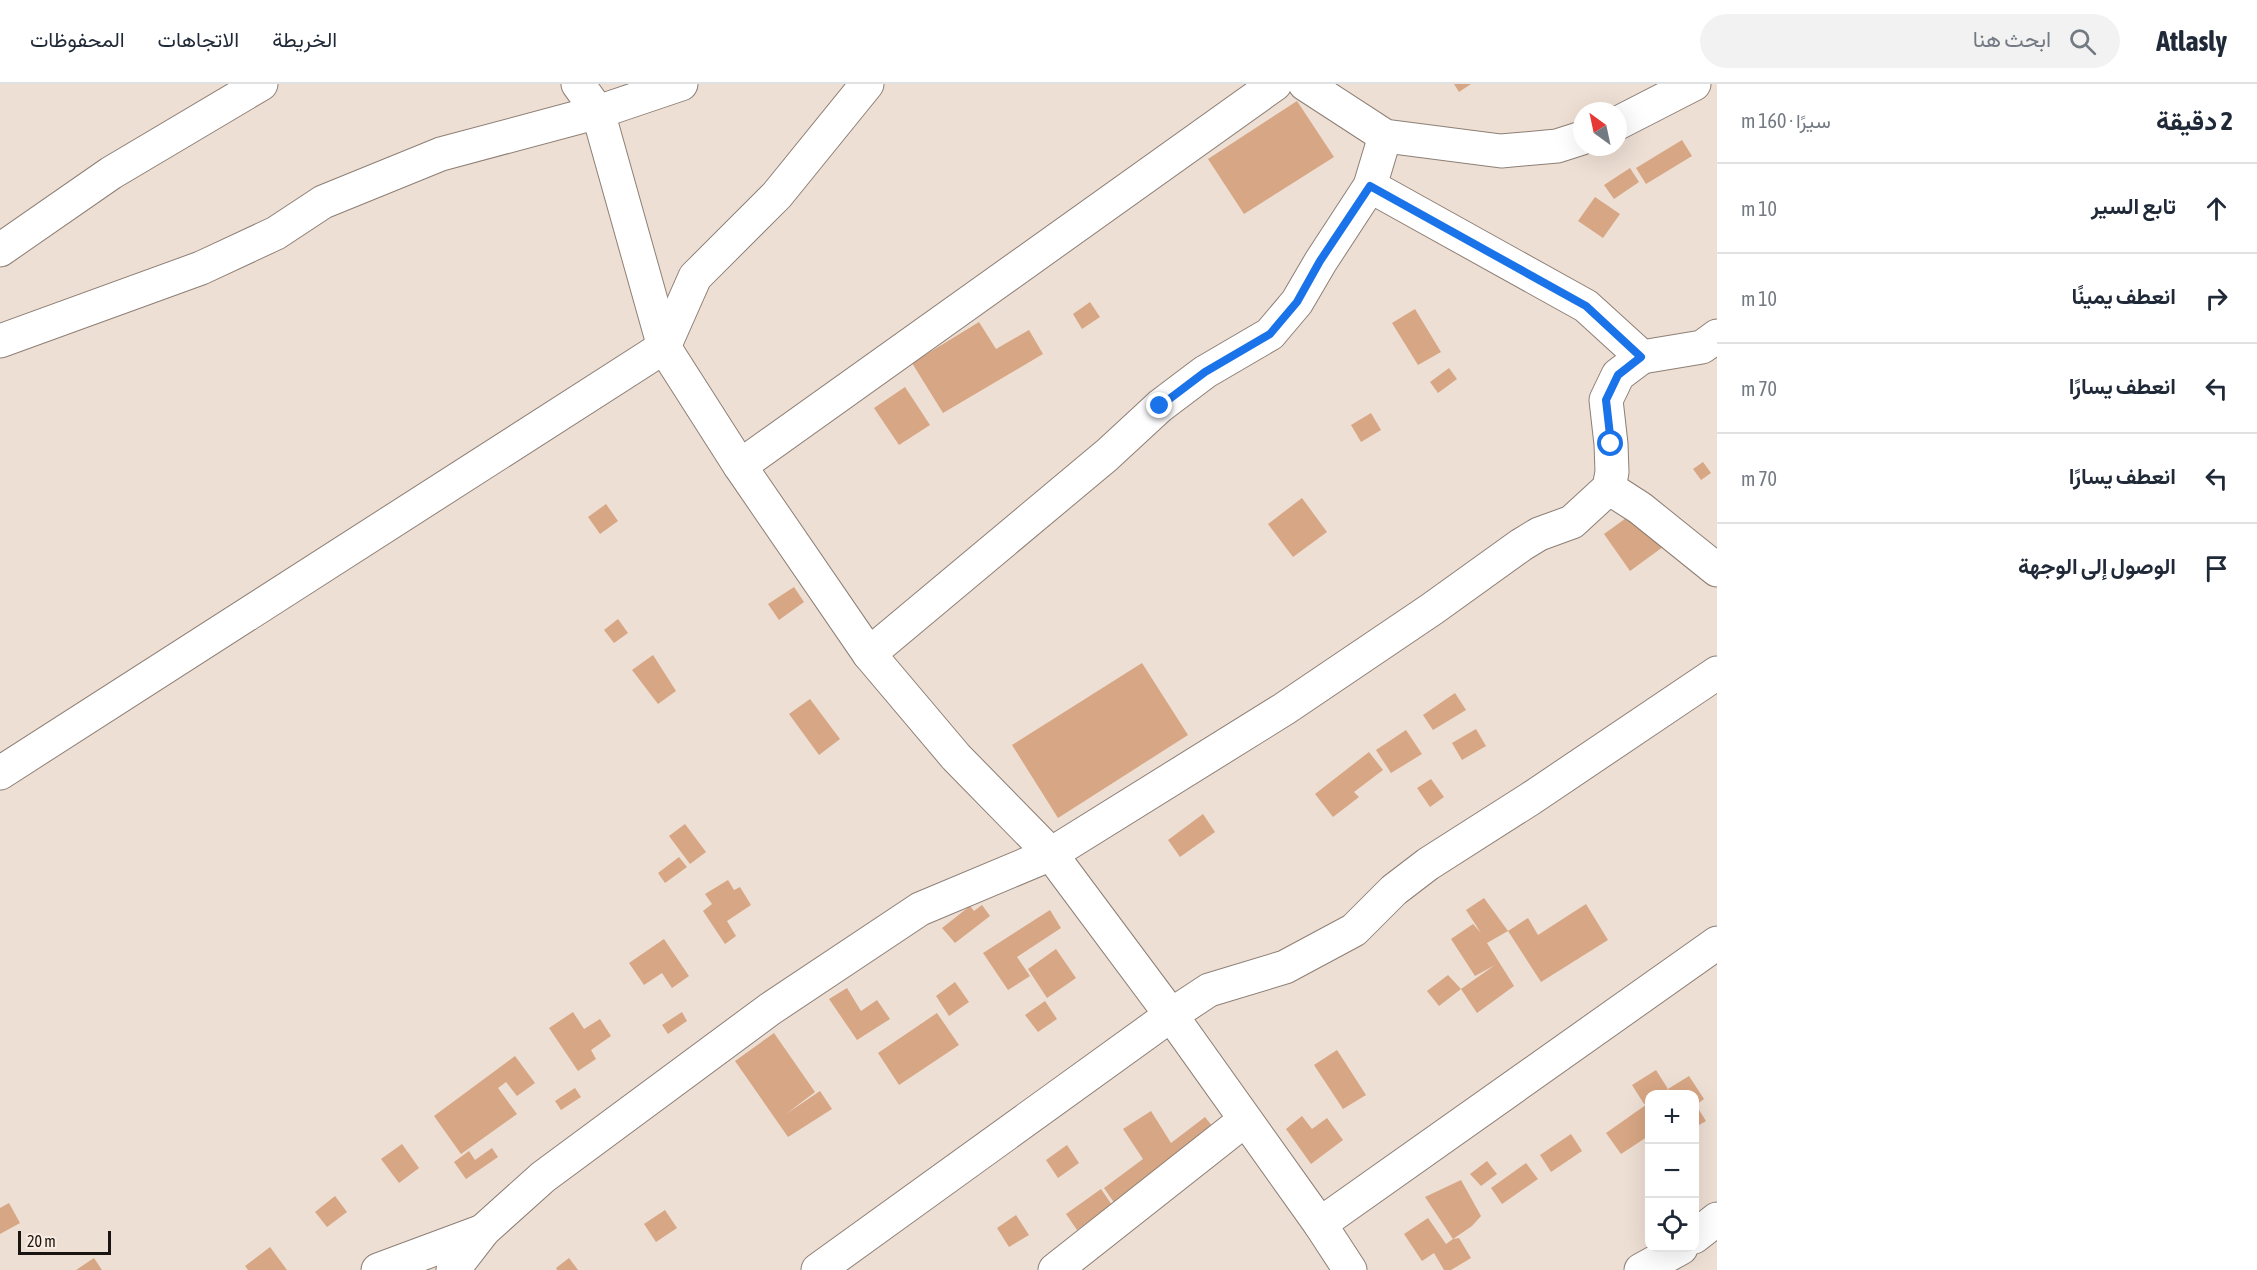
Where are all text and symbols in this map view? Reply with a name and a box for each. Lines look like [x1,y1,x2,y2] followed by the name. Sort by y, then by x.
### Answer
[1700,14,2120,68] search box
[2066,25,2099,58] icon: search
[2156,25,2227,57] text: Atlasly
[1973,26,2051,52] text: ابحث هنا
[30,27,125,51] text: المحفوظات
[158,27,239,51] text: الاتجاهات
[272,27,337,51] text: الخريطة
[1573,102,1627,156] north arrow
[2156,106,2233,136] text: 2 دقيقة
[1741,109,1831,132] text: سيرًا · 160 m
[2200,192,2233,225] icon: ahead
[2091,193,2176,219] text: تابع السير
[1741,197,1777,220] text: 10 m
[2200,282,2233,315] icon: right
[2072,283,2176,309] text: انعطف يمينًا
[1741,287,1777,310] text: 10 m
[2200,372,2233,405] icon: left
[2069,373,2176,399] text: انعطف يسارًا
[1741,377,1777,400] text: 70 m
[1146,392,1172,418] route end
[1597,430,1623,456] route start
[2200,462,2233,495] icon: left
[2069,463,2176,489] text: انعطف يسارًا
[1741,467,1777,490] text: 70 m
[2200,552,2233,585] icon: arrive
[2018,553,2176,579] text: الوصول إلى الوجهة
[1645,1090,1699,1252] map controls
[1645,1090,1699,1144] button: +
[1645,1144,1699,1198] button: −
[1645,1198,1699,1252] button: locate
[18,1228,111,1256] scale bar
[27,1232,56,1250] text: 20 m

